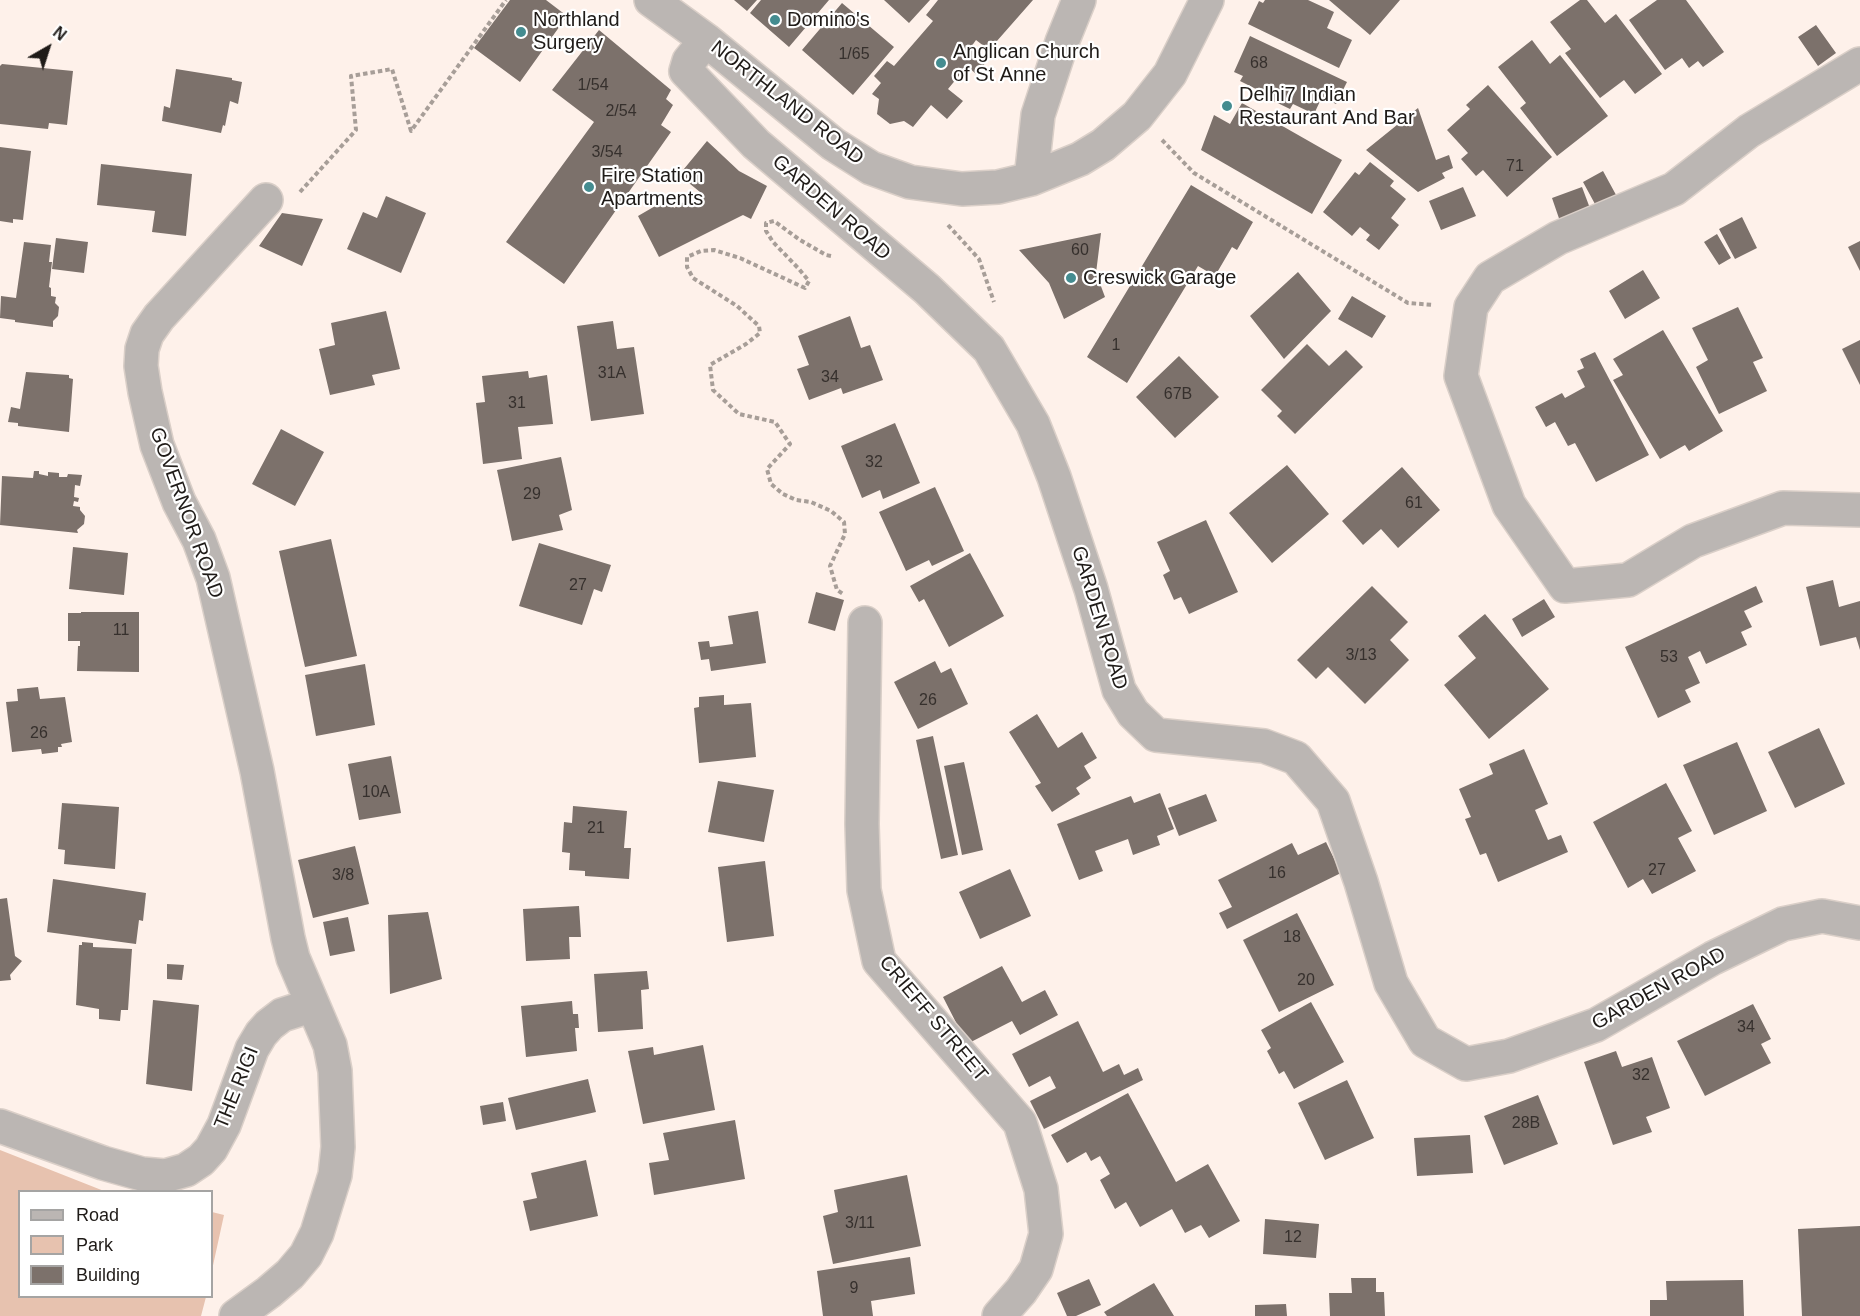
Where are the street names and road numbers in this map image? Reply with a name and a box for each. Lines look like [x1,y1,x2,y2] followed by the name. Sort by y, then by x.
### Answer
[706,36,868,170] street label: NORTHLAND ROAD
[767,150,895,266] street label: GARDEN ROAD
[144,424,228,602] street label: GOVERNOR ROAD
[1066,543,1132,693] street label: GARDEN ROAD
[1588,942,1730,1036] street label: GARDEN ROAD
[873,951,993,1087] street label: CRIEFF STREET
[210,1043,264,1133] street label: THE RIGI

